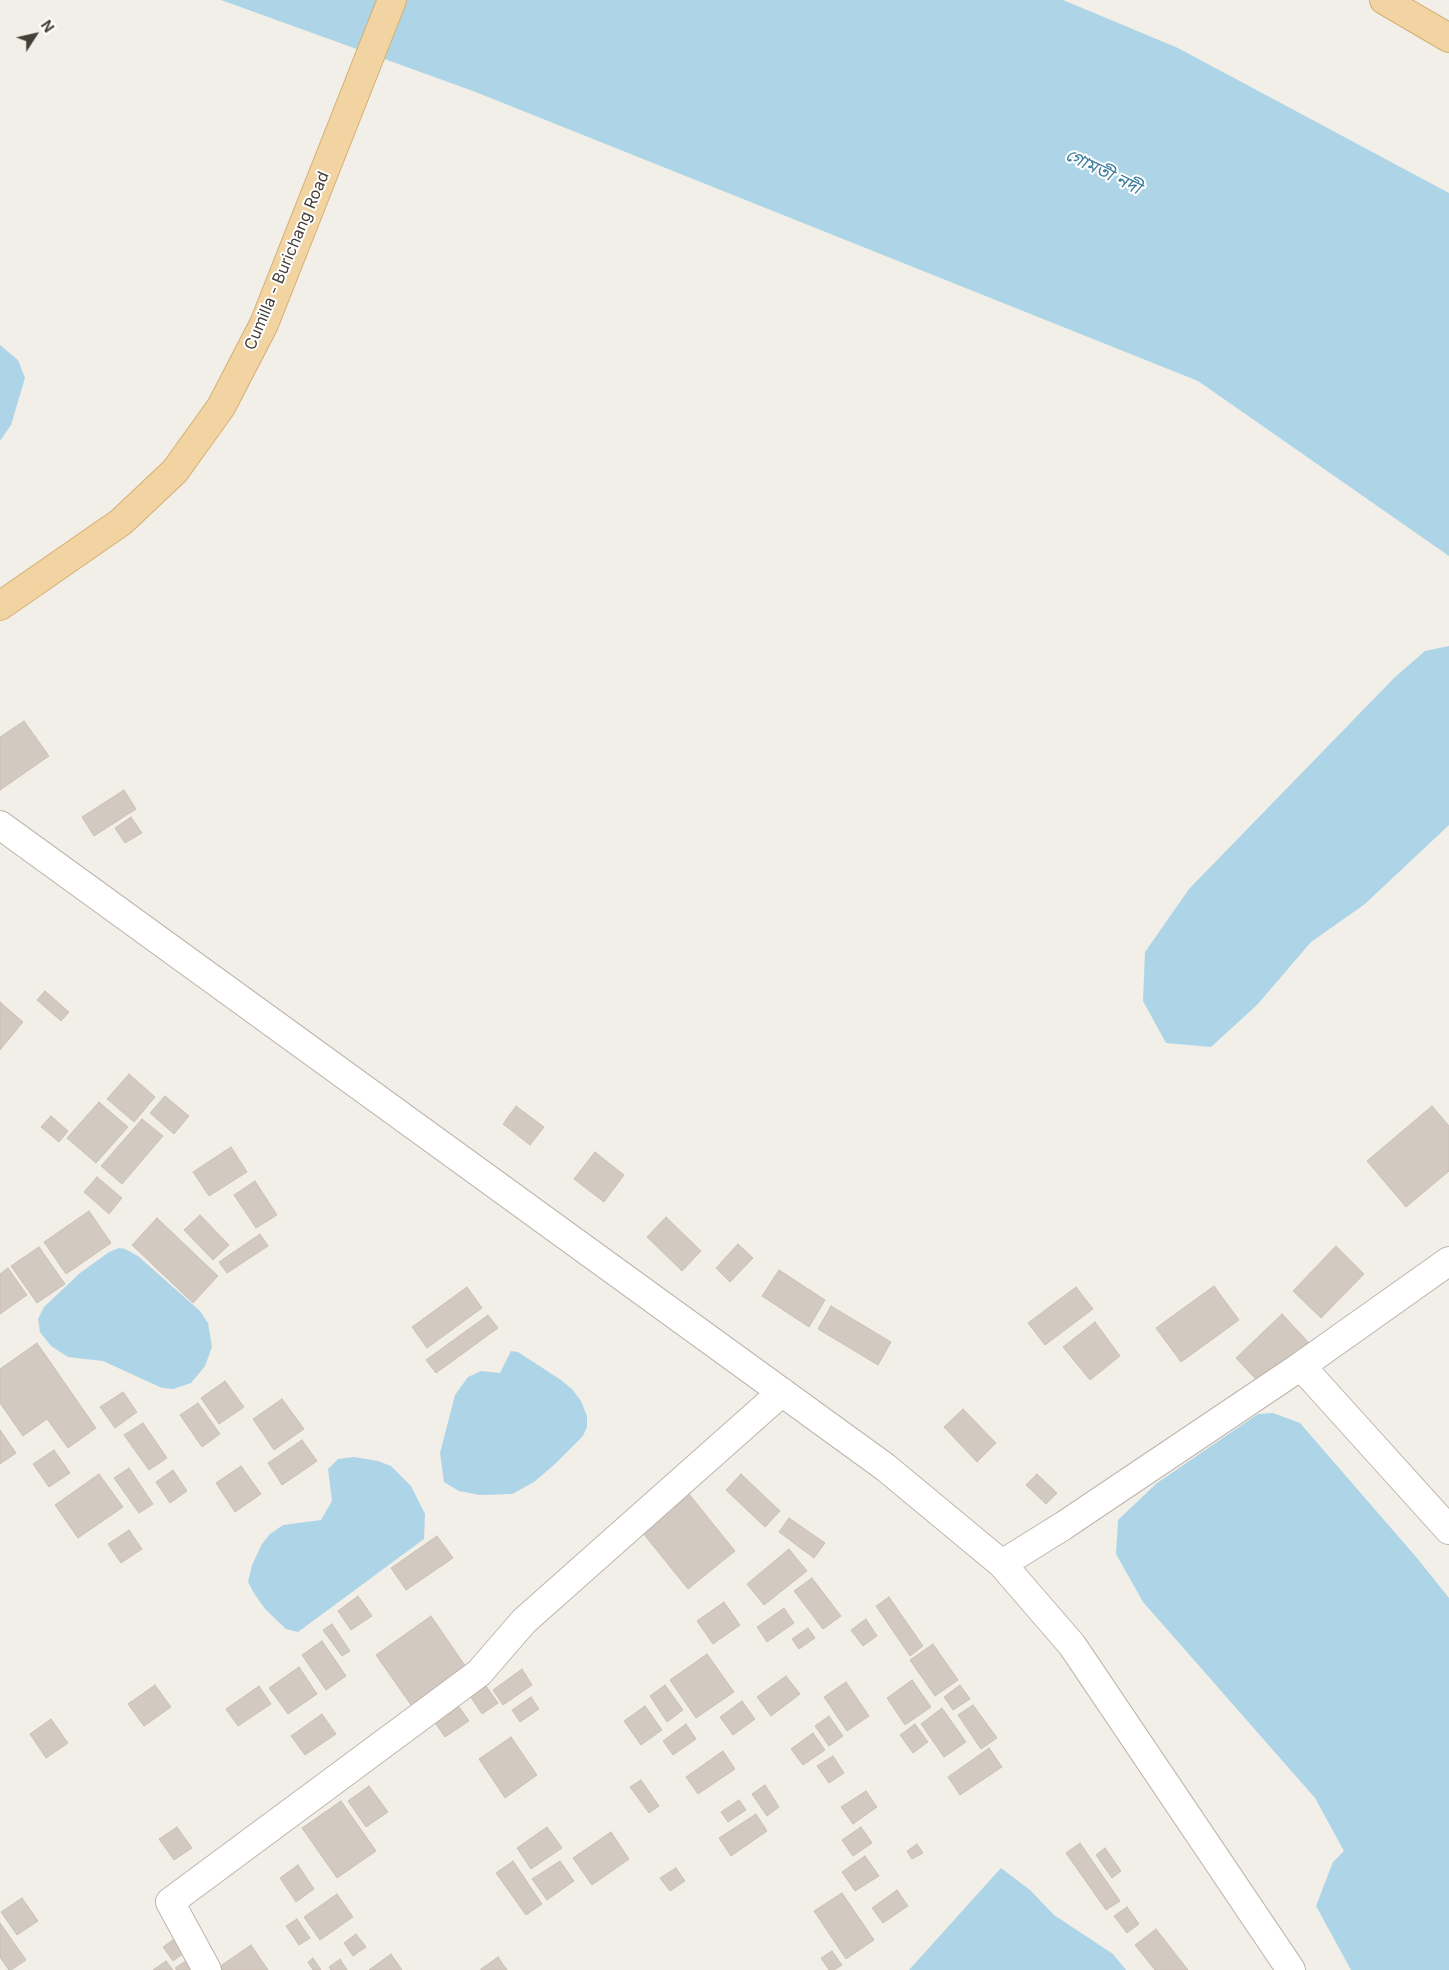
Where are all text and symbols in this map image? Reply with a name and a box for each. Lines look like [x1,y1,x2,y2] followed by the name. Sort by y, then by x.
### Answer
[10,10,60,60] north arrow
[38,17,58,35] text: N
[1062,144,1144,200] water label: গোমতী নদী
[241,169,333,353] street label: Cumilla - Burichang Road

